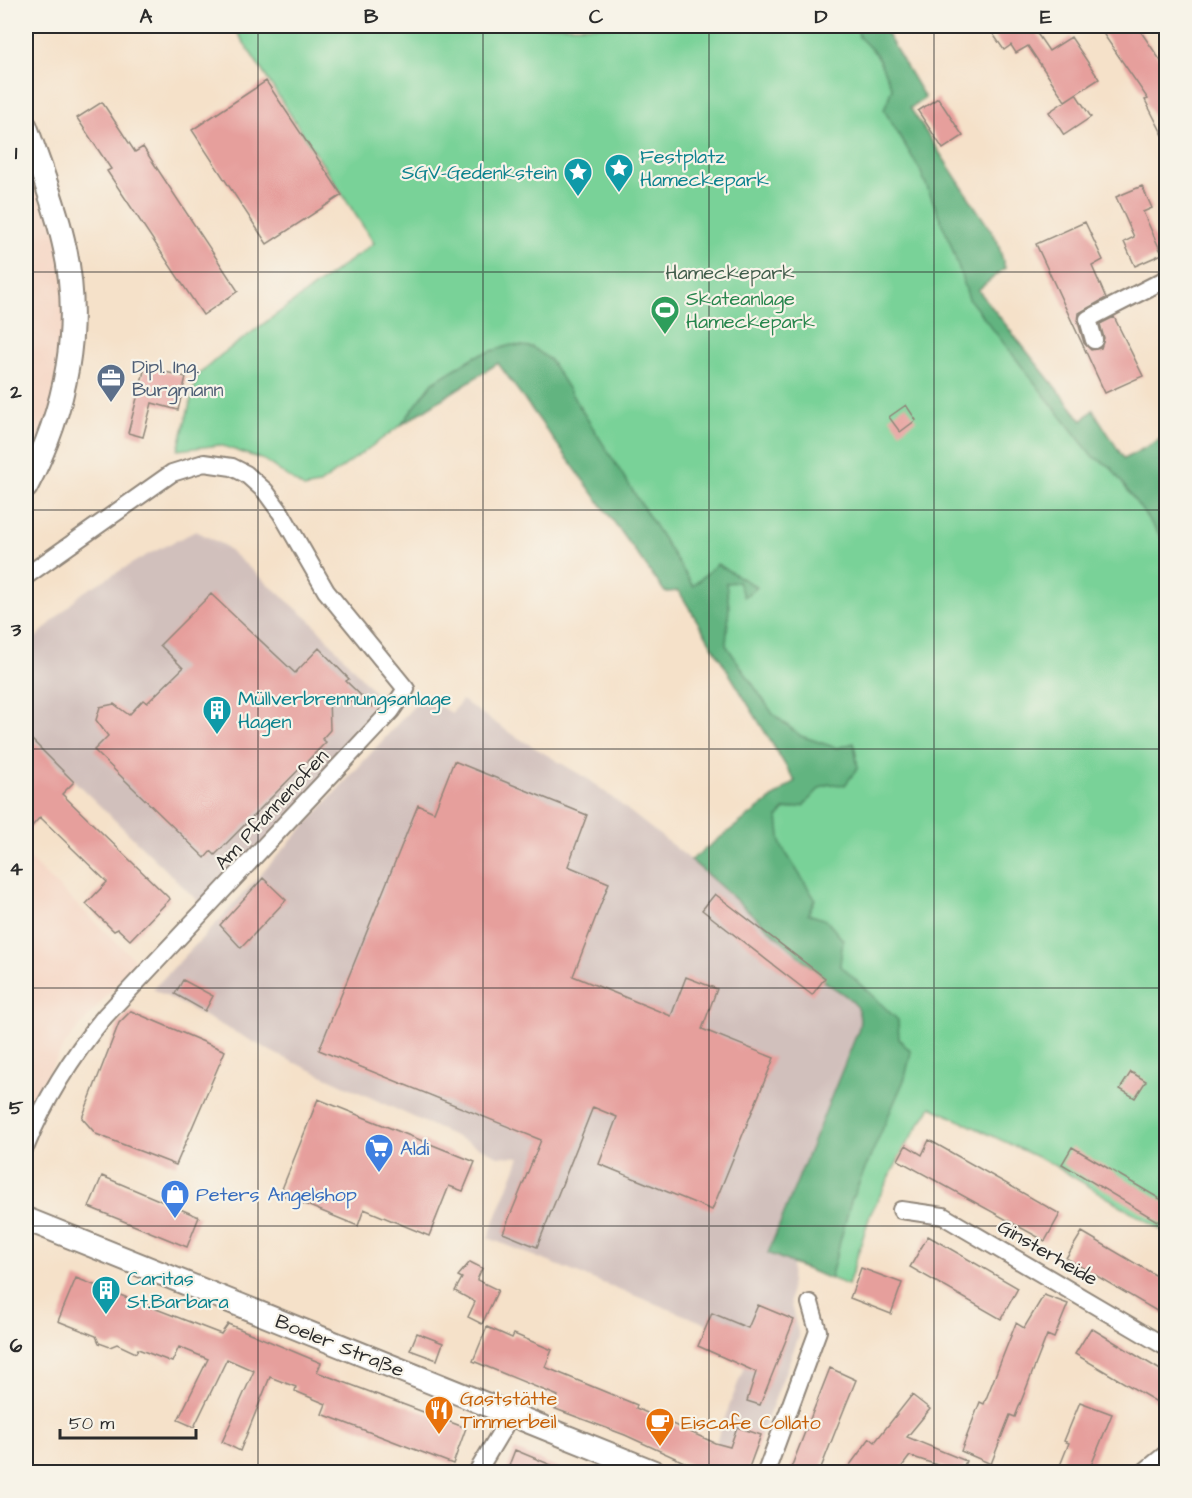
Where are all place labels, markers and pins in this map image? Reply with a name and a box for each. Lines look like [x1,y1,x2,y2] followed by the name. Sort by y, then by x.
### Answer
[640,143,769,194] place label: Festplatz Hameckepark
[603,152,635,194] place icon: Festplatz Hameckepark
[562,156,594,198] place icon: SGV-Gedenkstein
[402,159,557,187] place label: SGV-Gedenkstein
[686,285,815,336] place label: Skateanlage Hameckepark
[649,294,681,336] sports icon: Skateanlage Hameckepark
[132,353,223,405] place label: Dipl. Ing. Burgmann
[95,362,127,404] office icon: Dipl. Ing. Burgmann
[238,685,452,737] place label: Müllverbrennungsanlage Hagen
[201,694,233,736] building icon: Müllverbrennungsanlage Hagen
[363,1132,395,1174] supermarket icon: Aldi
[400,1135,429,1163] place label: Aldi
[159,1178,191,1220] shop icon: Peters Angelshop
[196,1181,357,1210] place label: Peters Angelshop
[127,1265,229,1316] place label: Caritas St.Barbara
[90,1274,122,1316] building icon: Caritas St.Barbara
[460,1385,558,1436] place label: Gaststätte Timmerbeil
[423,1394,455,1436] restaurant icon: Gaststätte Timmerbeil
[644,1406,676,1448] cafe icon: Eiscafe Collato
[681,1409,821,1437] place label: Eiscafe Collato

